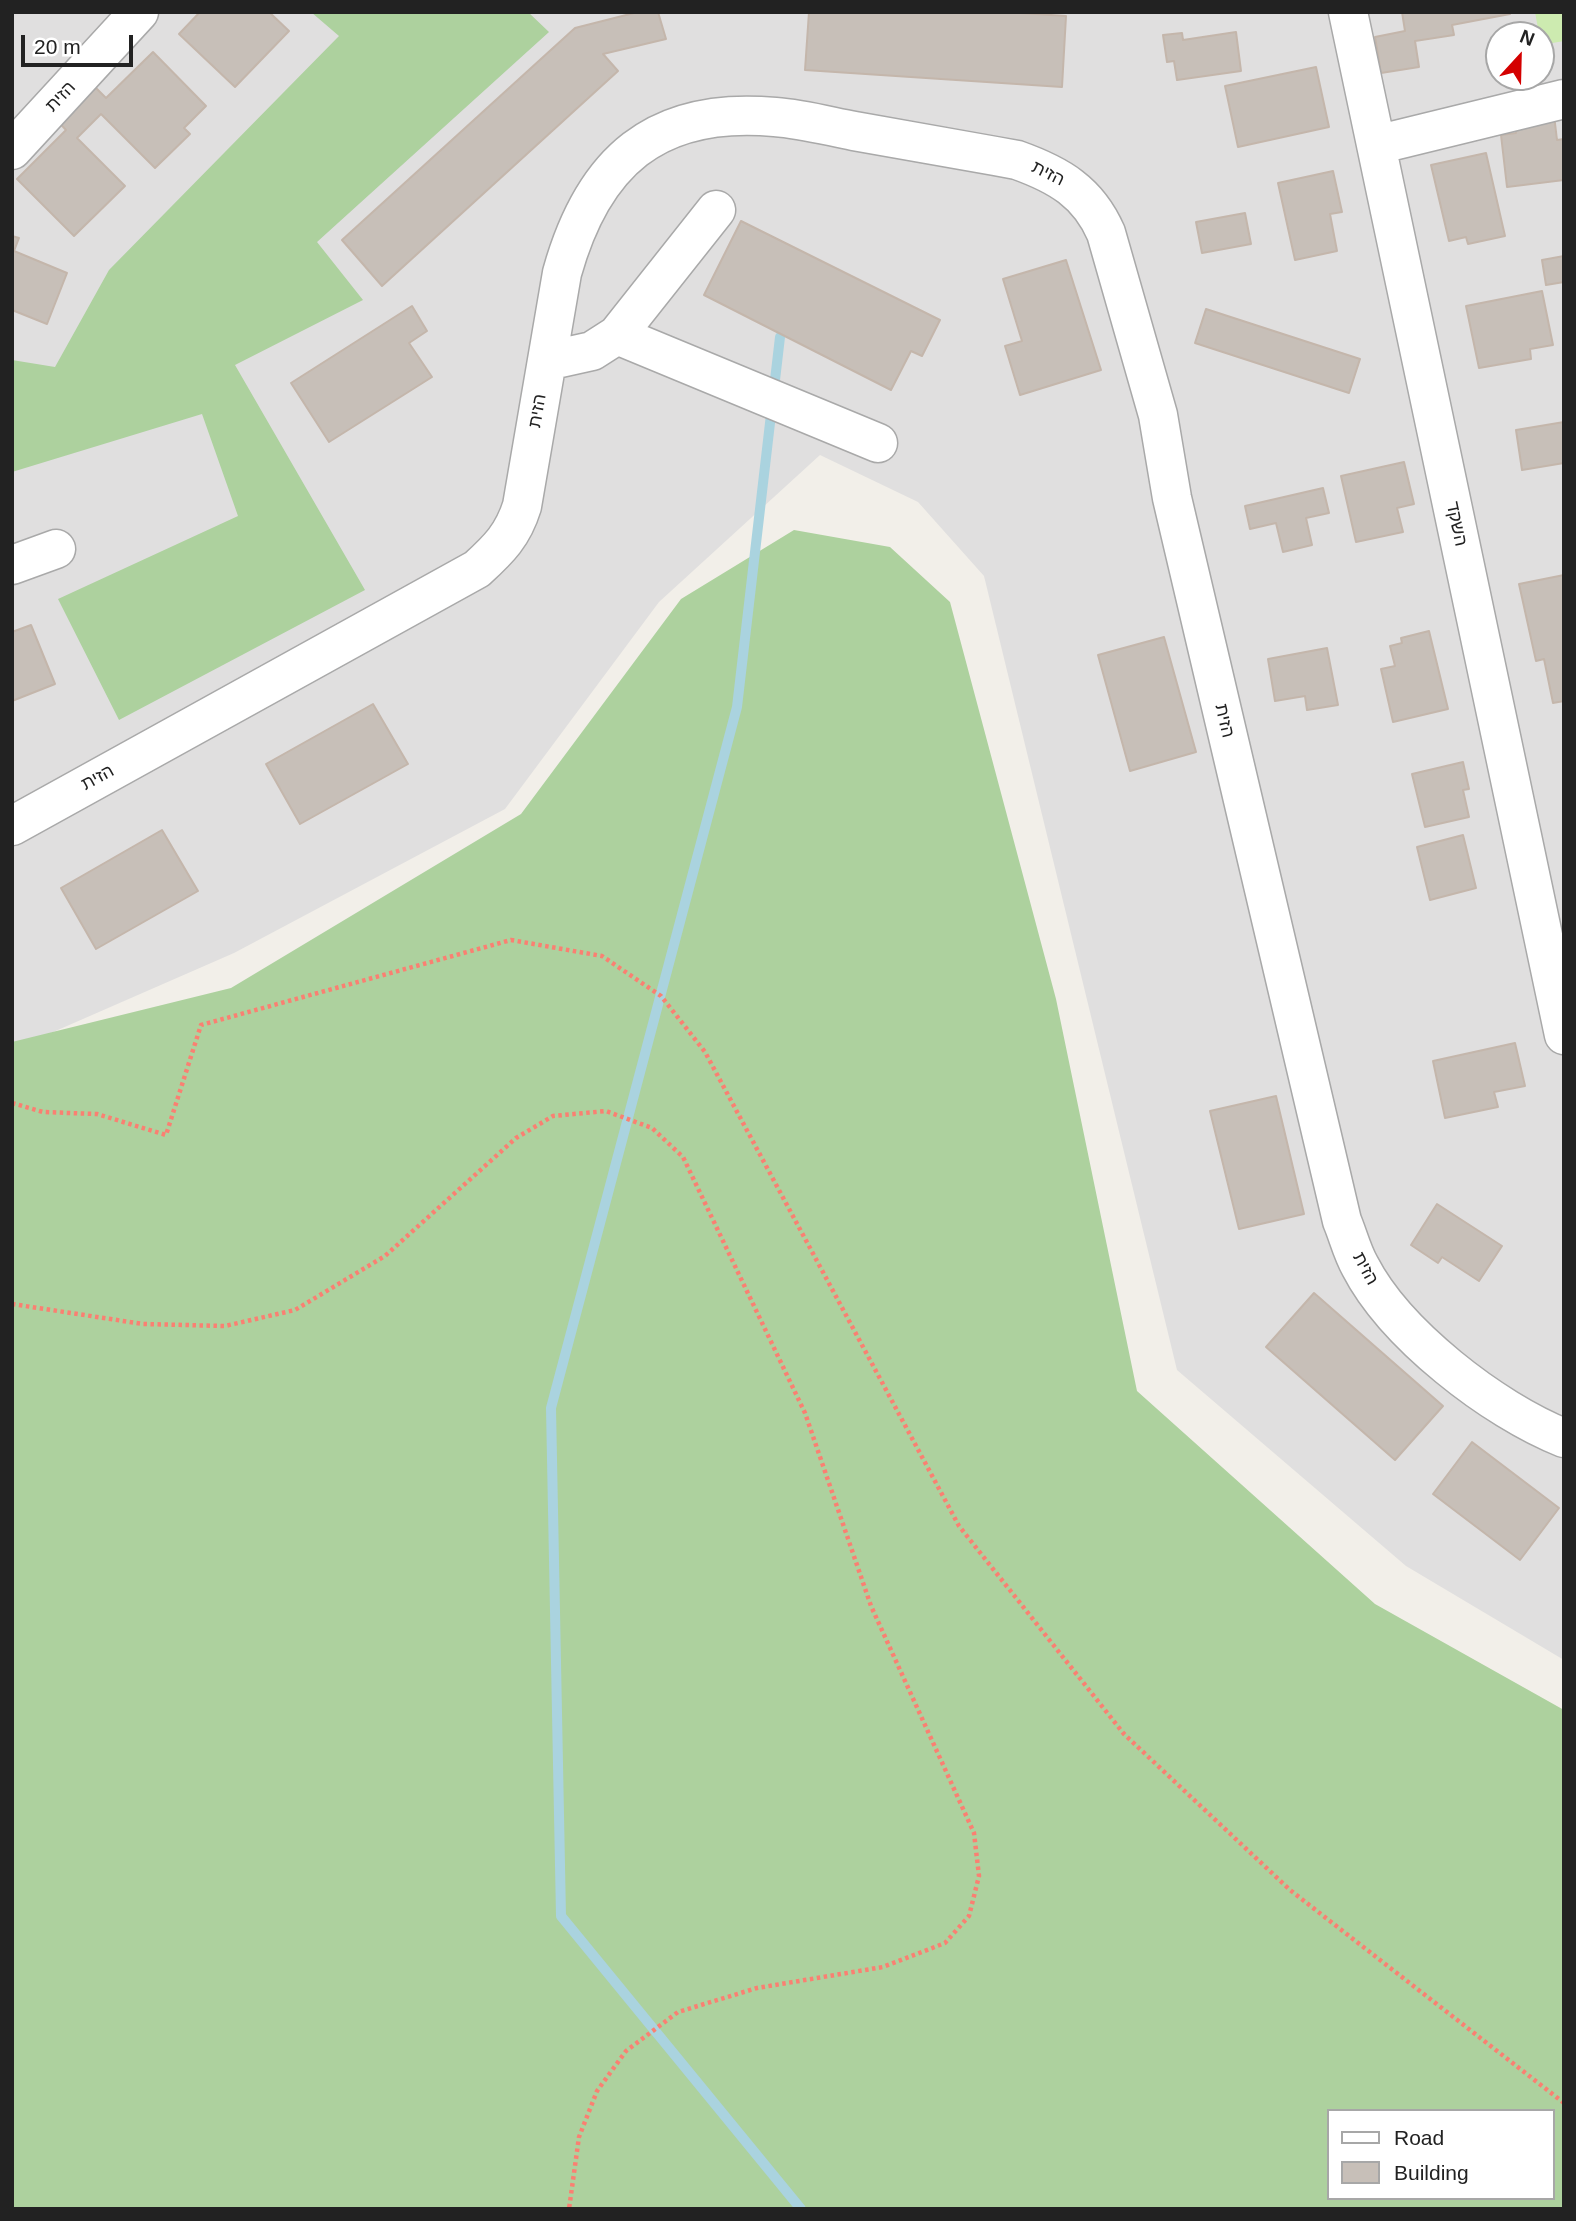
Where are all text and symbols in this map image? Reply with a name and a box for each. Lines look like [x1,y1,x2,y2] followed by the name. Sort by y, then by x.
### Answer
[24,21,136,65] scale bar
[1485,21,1555,91] north arrow
[1517,26,1538,50] text: N
[34,35,81,58] text: 20 m
[42,77,80,117] street label: הזית
[1028,157,1068,191] street label: הזית
[524,392,552,430] street label: הזית
[1441,500,1471,548] street label: השקד
[1210,702,1238,740] street label: הזית
[78,760,118,796] street label: הזית
[1347,1249,1383,1289] street label: הזית
[1328,2109,1555,2200] legend
[1394,2126,1444,2149] text: Road
[1394,2161,1469,2184] text: Building

